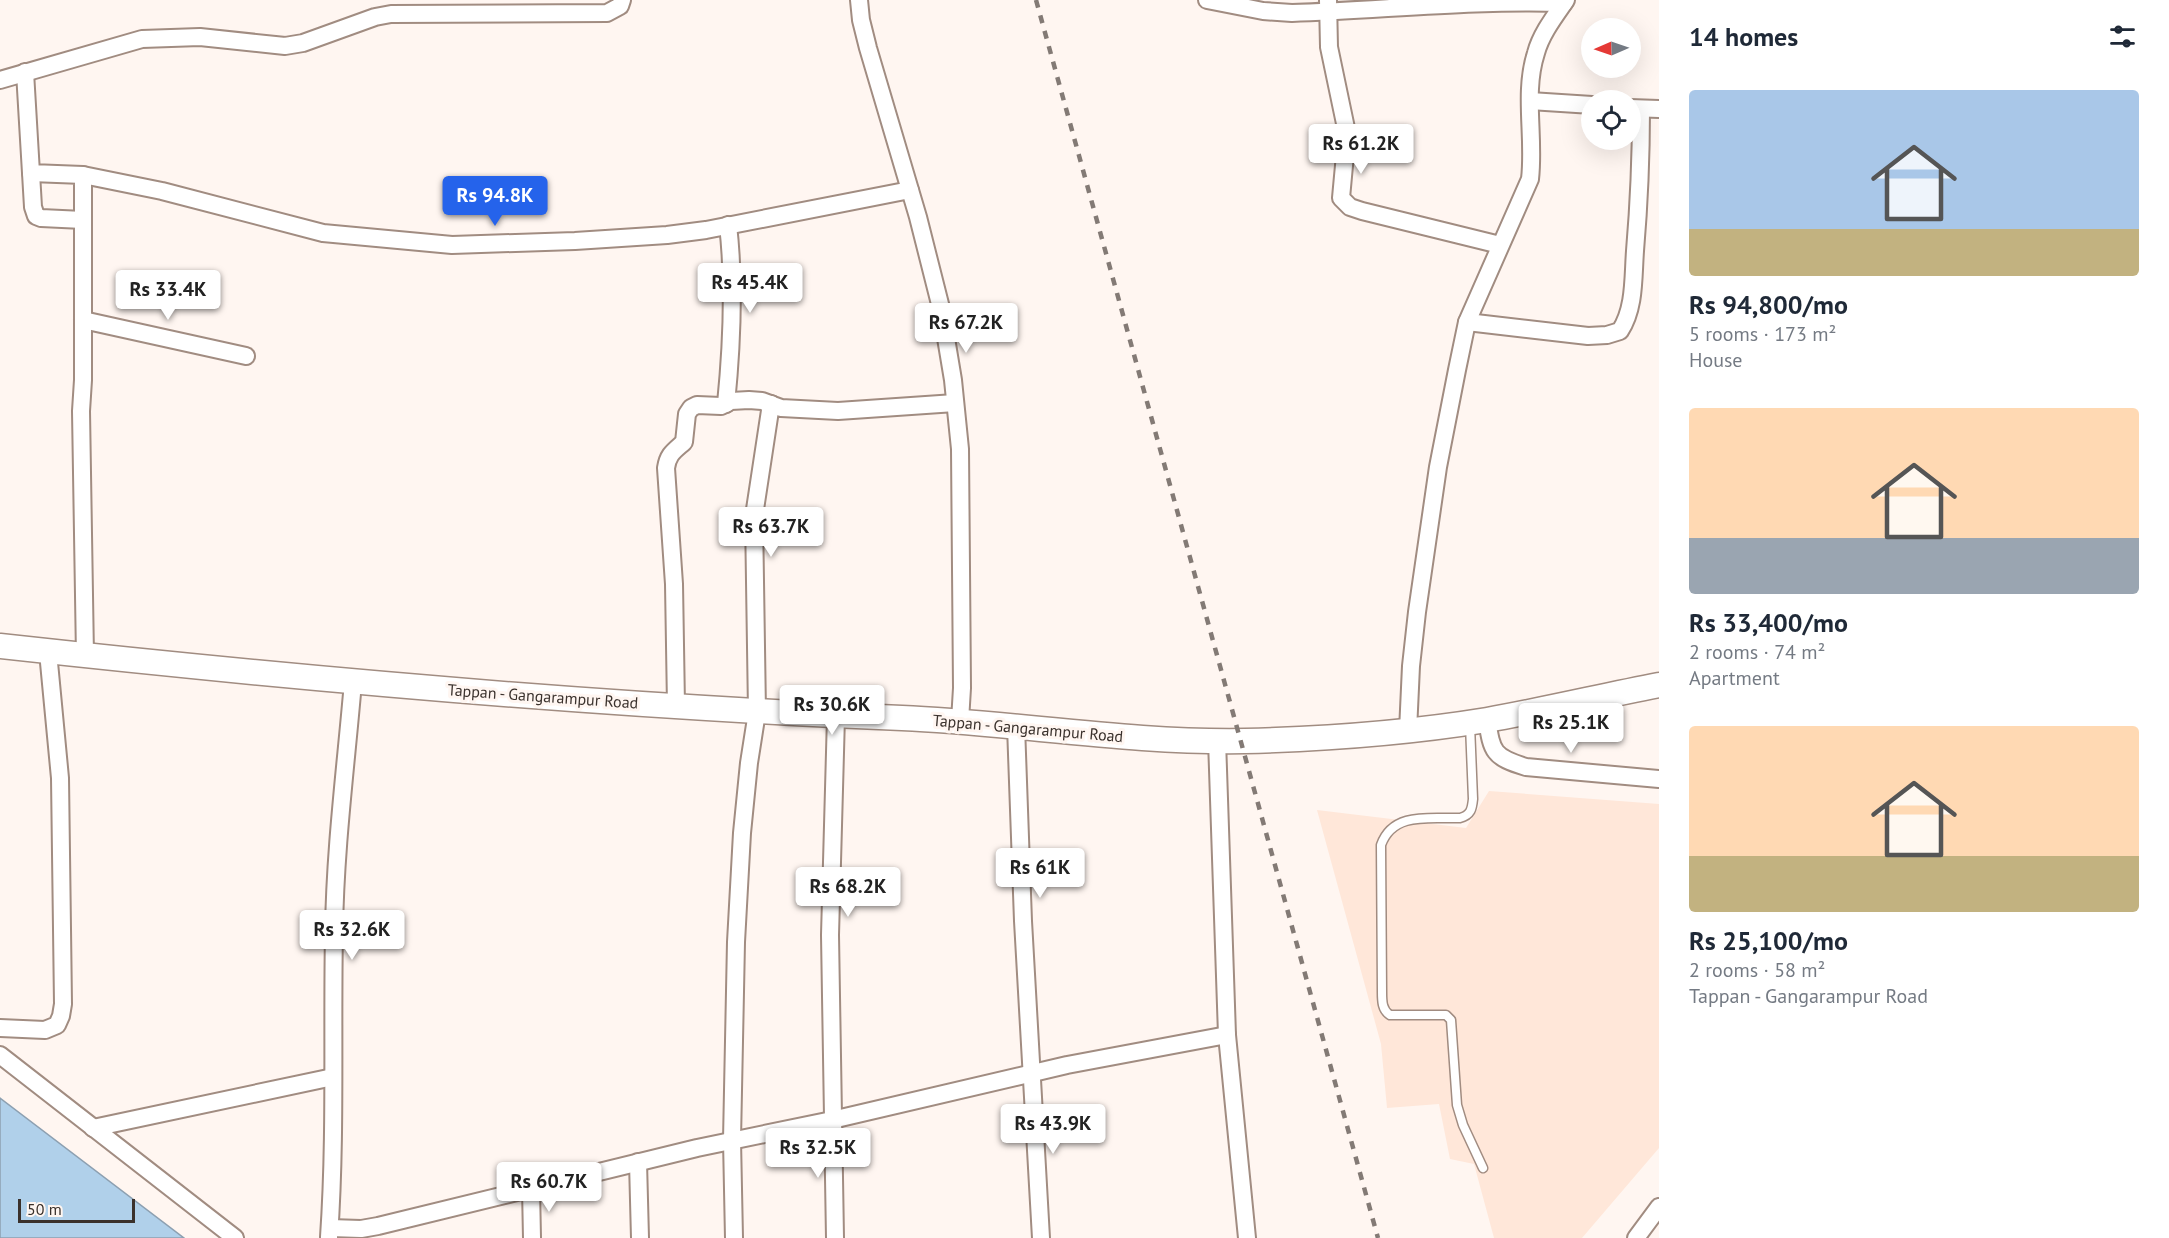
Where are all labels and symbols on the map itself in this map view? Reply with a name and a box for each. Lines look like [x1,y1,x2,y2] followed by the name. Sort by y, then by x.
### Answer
[1581,18,1641,78] north arrow
[1299,124,1423,175] pin: Rs 61.2K
[433,176,557,227] pin: Rs 94.8K
[688,263,812,314] pin: Rs 45.4K
[106,270,230,321] pin: Rs 33.4K
[904,303,1028,354] pin: Rs 67.2K
[709,507,833,558] pin: Rs 63.7K
[447,679,639,713] street label: Tappan - Gangarampur Road
[770,685,894,736] pin: Rs 30.6K
[1509,703,1633,754] pin: Rs 25.1K
[932,710,1124,746] street label: Tappan - Gangarampur Road
[991,848,1089,899] pin: Rs 61K
[786,867,910,918] pin: Rs 68.2K
[290,910,414,961] pin: Rs 32.6K
[991,1104,1115,1155] pin: Rs 43.9K
[756,1128,880,1179] pin: Rs 32.5K
[487,1162,611,1213] pin: Rs 60.7K
[18,1196,135,1224] scale bar

